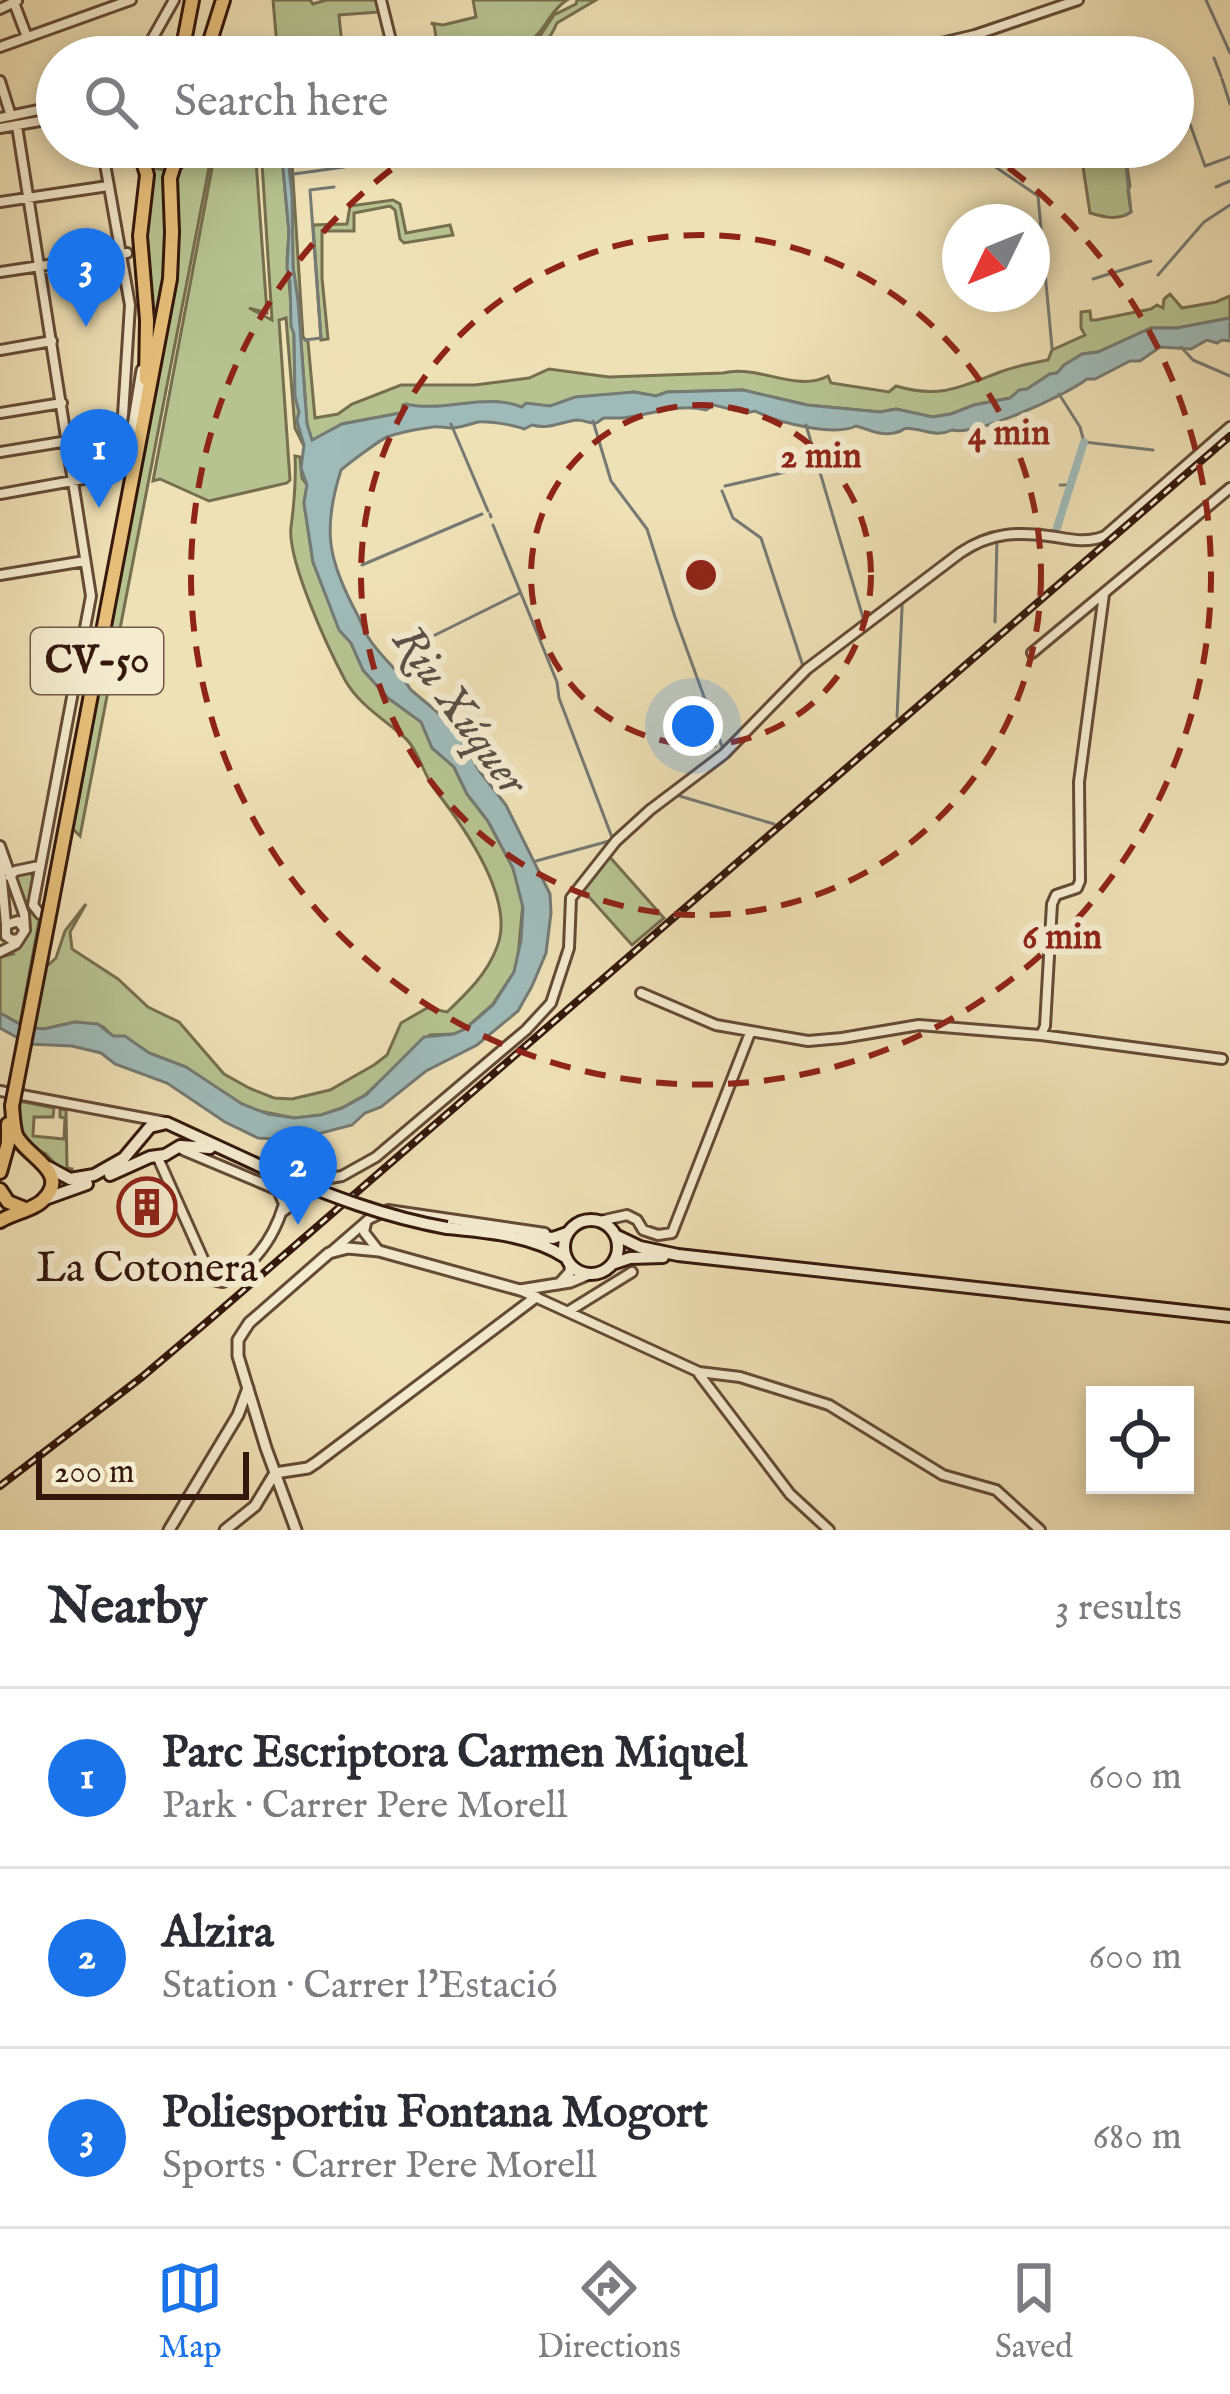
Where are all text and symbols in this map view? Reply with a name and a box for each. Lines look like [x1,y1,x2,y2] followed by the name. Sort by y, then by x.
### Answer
[36,36,1194,168] search box
[78,69,144,135] icon: search
[174,74,388,131] text: Search here
[942,204,1050,312] north arrow
[47,228,125,327] pin: 3
[60,409,138,508] pin: 1
[968,411,1050,457] text: 4 min
[780,434,862,480] text: 2 min
[680,554,722,596] centre of rings
[378,615,541,809] water label: Riu Xúquer
[31,628,163,694] road number: CV-50
[663,696,723,756] your location
[1022,915,1102,961] text: 6 min
[259,1126,337,1225] pin: 2
[116,1176,178,1238] building icon: La Cotonera
[36,1243,259,1296] place label: La Cotonera
[1086,1386,1194,1494] map controls
[1086,1386,1194,1494] button: locate
[36,1446,249,1499] scale bar
[54,1452,135,1494] text: 200 m
[48,1576,207,1641] text: Nearby
[1055,1584,1182,1633] text: 3 results
[162,1725,747,1782] text: Parc Escriptora Carmen Miquel
[80,1753,94,1802] text: 1
[1089,1753,1182,1802] text: 600 m
[162,1782,567,1831] text: Park · Carrer Pere Morell
[162,1905,274,1962] text: Alzira
[78,1933,96,1982] text: 2
[1089,1933,1182,1982] text: 600 m
[162,1962,558,2011] text: Station · Carrer l'Estació
[162,2085,708,2142] text: Poliesportiu Fontana Mogort
[80,2113,94,2162] text: 3
[1092,2113,1182,2162] text: 680 m
[162,2142,597,2191] text: Sports · Carrer Pere Morell
[157,2255,223,2369] tab: Map
[537,2255,681,2369] tab: Directions
[995,2255,1073,2369] tab: Saved

